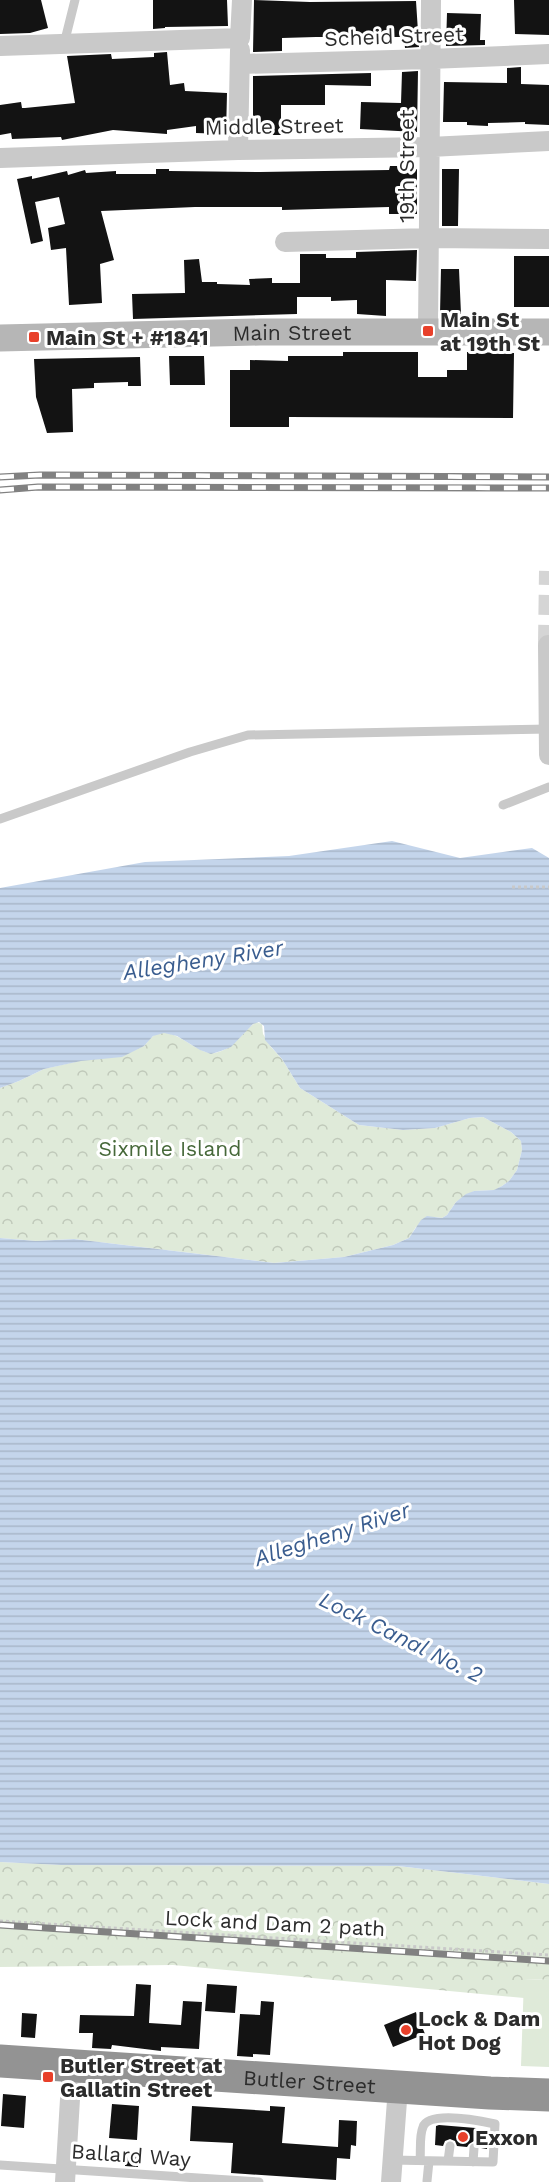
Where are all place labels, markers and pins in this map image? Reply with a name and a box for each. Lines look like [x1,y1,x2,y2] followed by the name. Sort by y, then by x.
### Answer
[440,307,540,356] place label: Main St at 19th St
[421,324,435,338] marker: Main St at 19th St
[46,325,209,350] place label: Main St + #1841
[27,330,41,344] marker: Main St + #1841
[418,2006,540,2055] place label: Lock & Dam Hot Dog
[399,2023,413,2037] marker: Lock & Dam Hot Dog
[60,2053,222,2102] place label: Butler Street at Gallatin Street
[41,2070,55,2084] marker: Butler Street at Gallatin Street
[475,2125,538,2150] place label: Exxon
[456,2130,470,2144] marker: Exxon

